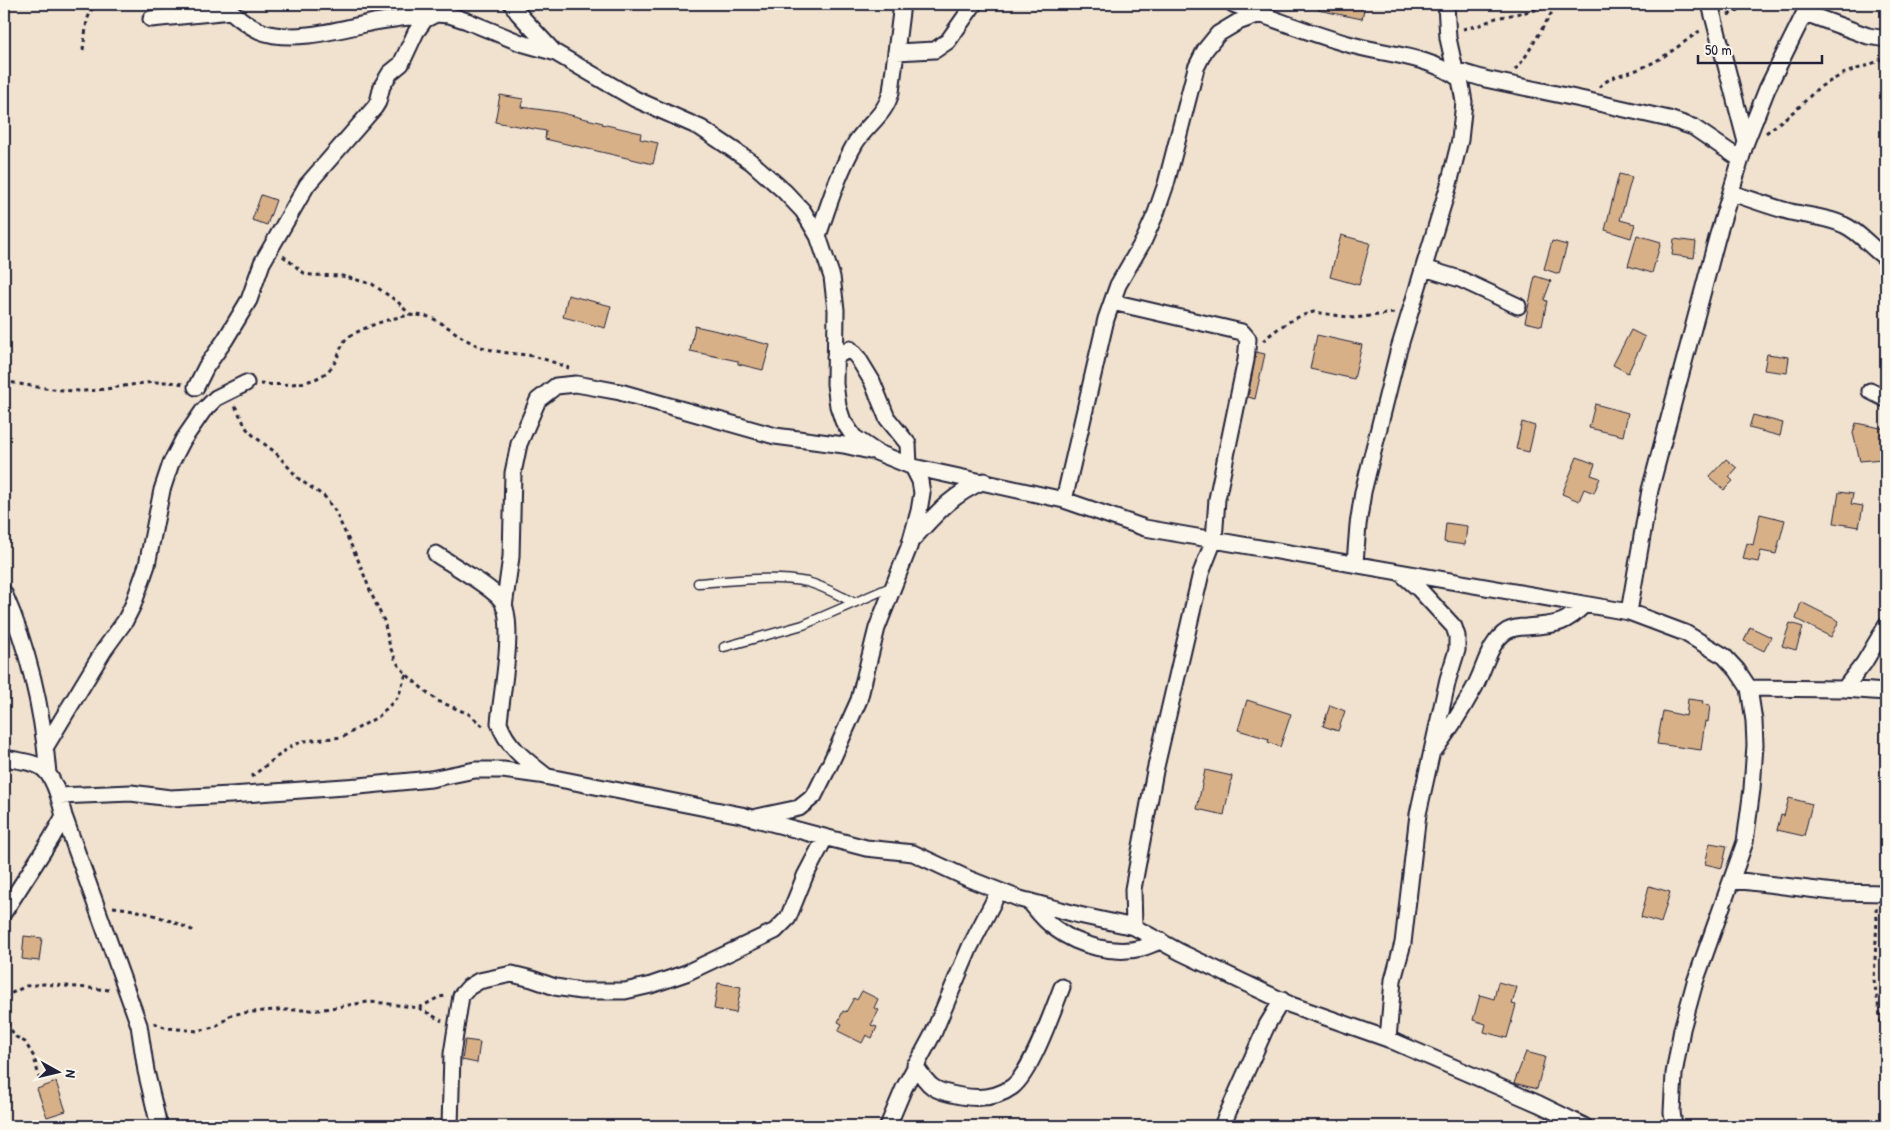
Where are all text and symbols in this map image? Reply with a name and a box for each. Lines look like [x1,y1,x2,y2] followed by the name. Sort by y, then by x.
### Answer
[1698,32,1821,64] scale bar
[1705,39,1732,60] text: 50 m
[32,1048,82,1098] north arrow
[61,1069,81,1079] text: N

